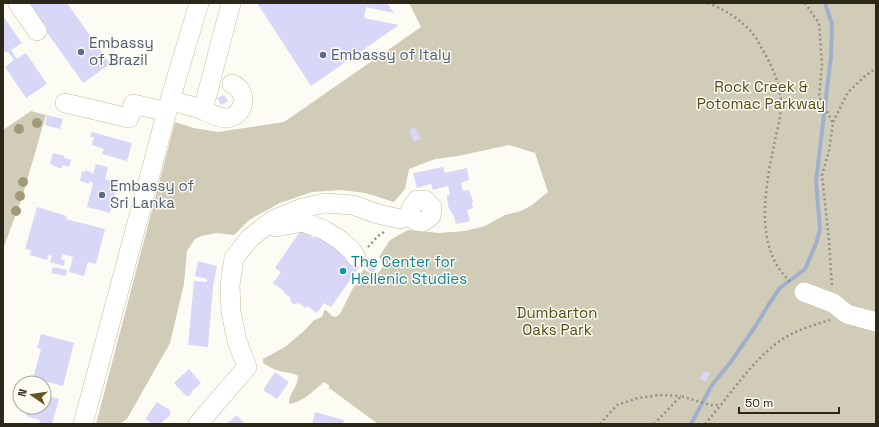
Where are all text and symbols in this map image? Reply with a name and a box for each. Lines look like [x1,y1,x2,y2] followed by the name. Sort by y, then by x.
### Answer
[89,33,154,69] place label: Embassy of Brazil
[331,45,451,64] place label: Embassy of Italy
[76,47,86,57] marker: Embassy of Brazil
[318,50,328,60] marker: Embassy of Italy
[697,77,825,113] park label: Rock Creek & Potomac Parkway
[110,176,194,212] place label: Embassy of Sri Lanka
[97,190,107,200] marker: Embassy of Sri Lanka
[351,252,467,288] place label: The Center for Hellenic Studies
[338,266,348,276] marker: The Center for Hellenic Studies
[516,303,598,339] park label: Dumbarton Oaks Park
[12,375,52,415] north arrow
[15,388,30,398] text: N
[739,389,839,415] scale bar
[745,395,773,411] text: 50 m

